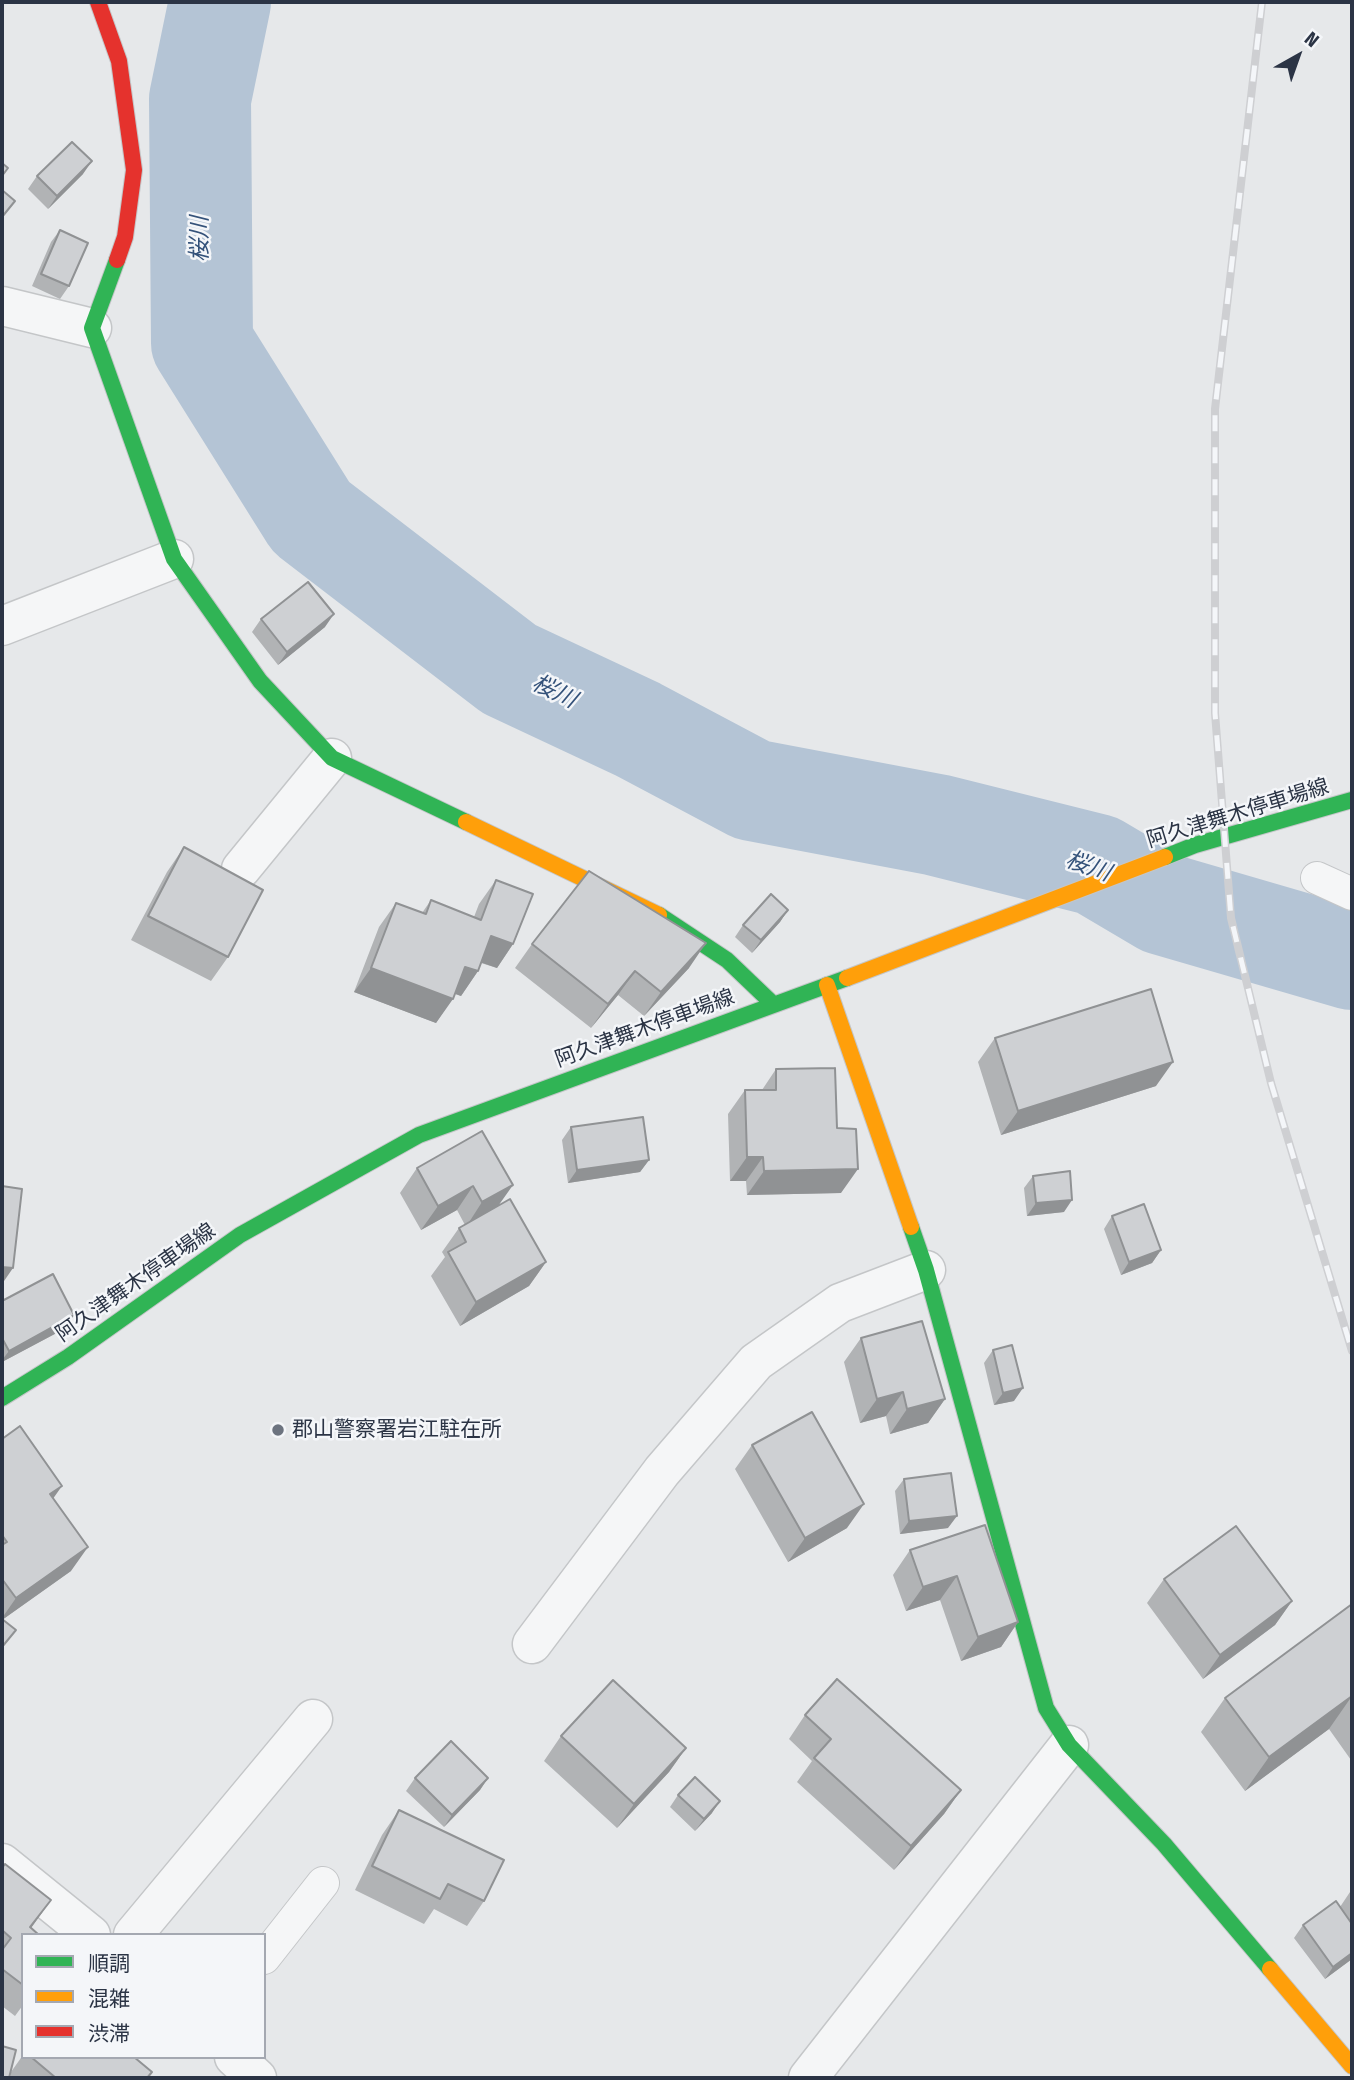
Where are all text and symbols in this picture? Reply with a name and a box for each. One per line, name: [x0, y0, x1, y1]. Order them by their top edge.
north arrow: [1263, 21, 1333, 91]
text: N: [1300, 27, 1324, 52]
water label: 桜川: [187, 216, 215, 262]
water label: 桜川: [527, 670, 581, 714]
street label: 阿久津舞木停車場線: [1144, 774, 1332, 854]
water label: 桜川: [1062, 846, 1114, 888]
street label: 阿久津舞木停車場線: [552, 985, 738, 1073]
street label: 阿久津舞木停車場線: [51, 1218, 221, 1348]
place label: 郡山警察署岩江駐在所: [292, 1417, 502, 1443]
marker: 郡山警察署岩江駐在所: [270, 1422, 286, 1438]
legend: [21, 1933, 266, 2059]
text: 順調: [88, 1951, 130, 1977]
text: 混雑: [88, 1986, 130, 2012]
text: 渋滞: [88, 2021, 130, 2047]

